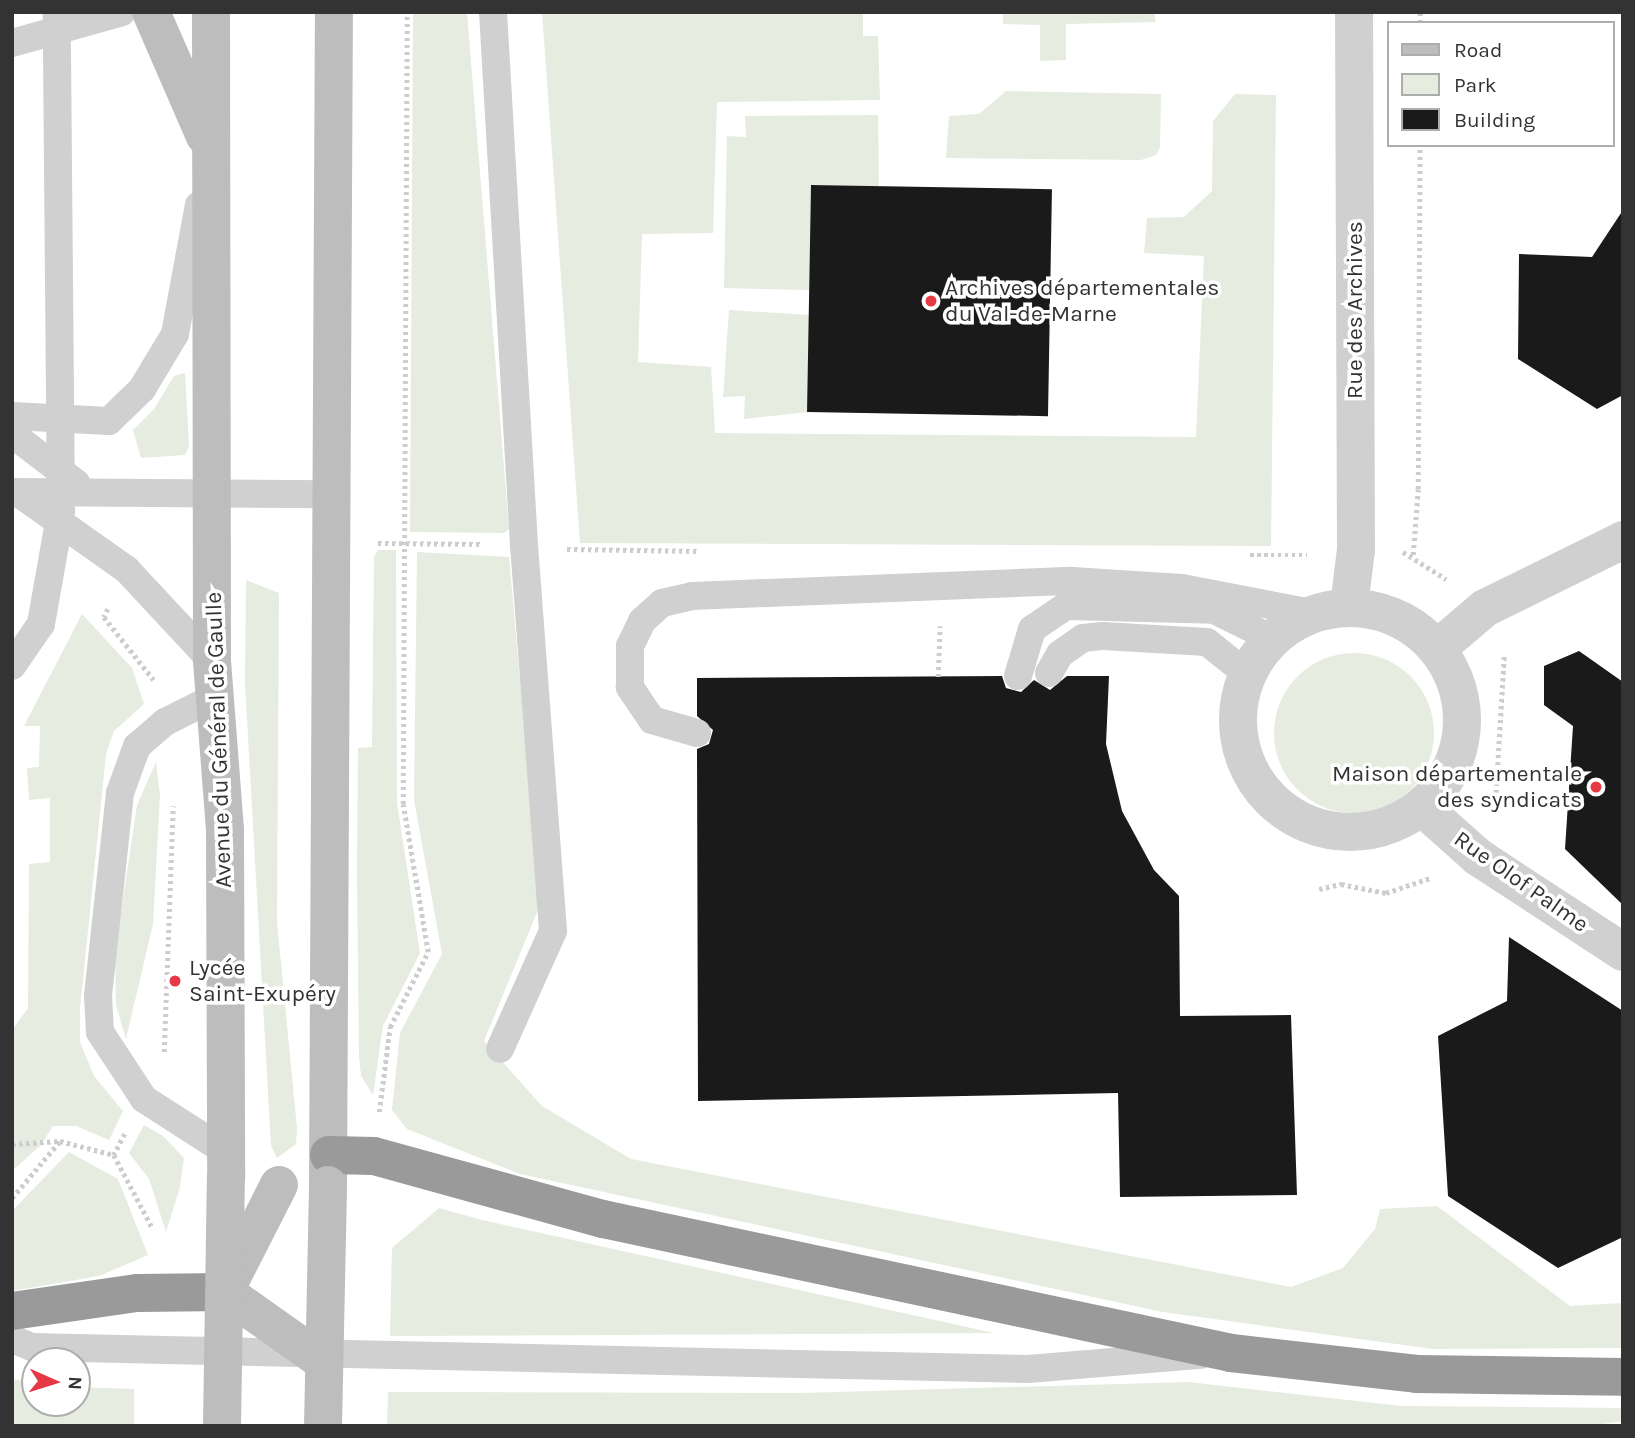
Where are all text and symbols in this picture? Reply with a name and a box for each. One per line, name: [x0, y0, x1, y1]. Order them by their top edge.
legend: [1386, 21, 1614, 147]
text: Road: [1454, 38, 1502, 62]
text: Park: [1454, 73, 1497, 97]
text: Building: [1454, 108, 1535, 132]
street label: Rue des Archives: [1341, 221, 1369, 399]
place label: Archives départementales du Val-de-Marne: [945, 274, 1219, 328]
marker: Archives départementales du Val-de-Marne: [923, 293, 939, 309]
street label: Avenue du Général de Gaulle: [200, 591, 238, 889]
place label: Maison départementale des syndicats: [1332, 760, 1582, 814]
marker: Maison départementale des syndicats: [1588, 779, 1604, 795]
street label: Rue Olof Palme: [1449, 825, 1593, 939]
place label: Lycée Saint-Exupéry: [189, 954, 336, 1008]
marker: Lycée Saint-Exupéry: [167, 973, 183, 989]
north arrow: [21, 1347, 91, 1417]
text: N: [64, 1376, 86, 1390]

